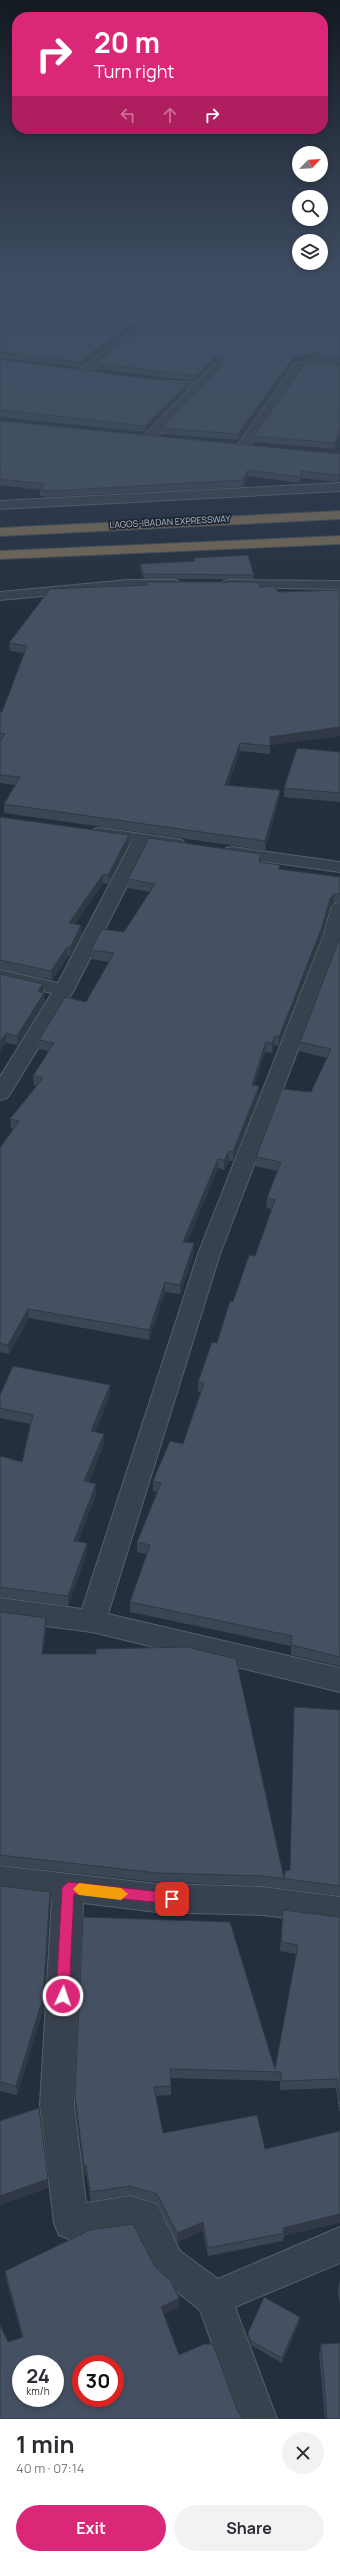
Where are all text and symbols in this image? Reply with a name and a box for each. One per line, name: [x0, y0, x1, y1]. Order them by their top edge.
text: 20 m: [94, 23, 160, 61]
icon: right: [28, 28, 80, 80]
text: Turn right: [94, 59, 175, 83]
icon: left: [117, 104, 139, 126]
icon: ahead: [159, 104, 181, 126]
icon: right: [201, 104, 223, 126]
north arrow: [292, 146, 328, 182]
map controls: [292, 146, 328, 270]
button: search: [292, 190, 328, 226]
button: layers: [292, 234, 328, 270]
street label: LAGOS-IBADAN EXPRESSWAY: [109, 512, 231, 531]
pin: [155, 1882, 189, 1916]
icon: arrive: [161, 1888, 183, 1910]
position arrow: [42, 1975, 84, 2017]
speed limit sign: 30: [72, 2355, 124, 2407]
text: 24: [26, 2362, 50, 2389]
text: km/h: [26, 2384, 50, 2398]
text: 1 min: [16, 2427, 75, 2460]
button: close: [282, 2432, 324, 2474]
text: 40 m · 07:14: [16, 2459, 84, 2477]
button: Exit: [16, 2505, 166, 2551]
button: Share: [174, 2505, 324, 2551]

